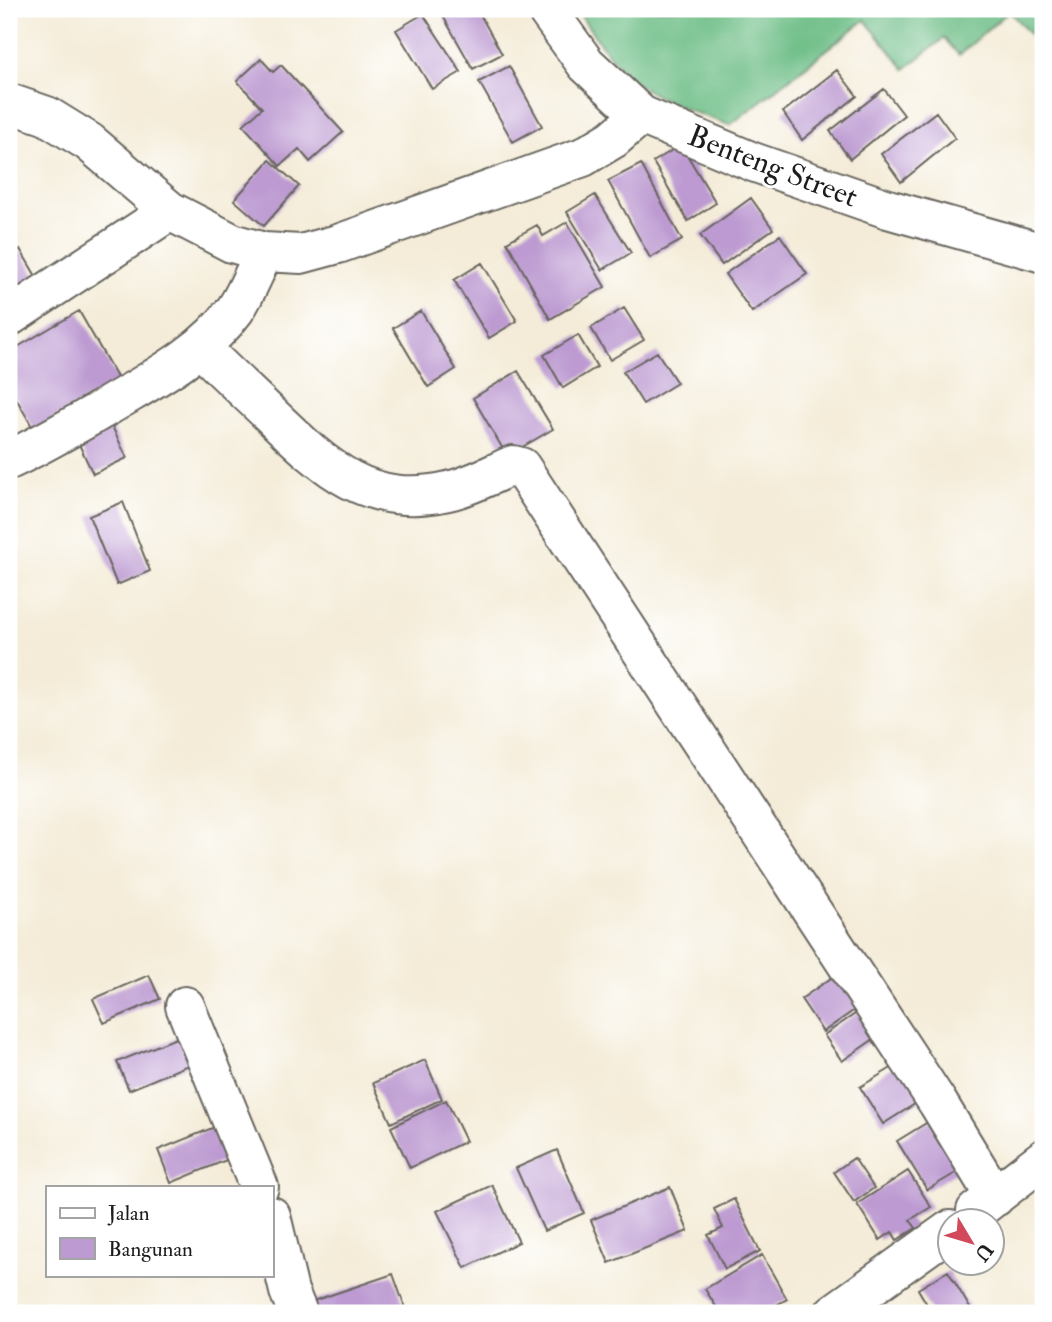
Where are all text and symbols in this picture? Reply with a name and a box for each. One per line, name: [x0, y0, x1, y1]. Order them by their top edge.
street label: Benteng Street: [683, 117, 863, 216]
legend: [46, 1186, 273, 1276]
text: Jalan: [107, 1200, 150, 1227]
north arrow: [936, 1206, 1006, 1276]
text: Bangunan: [108, 1236, 193, 1263]
text: U: [969, 1238, 998, 1266]

